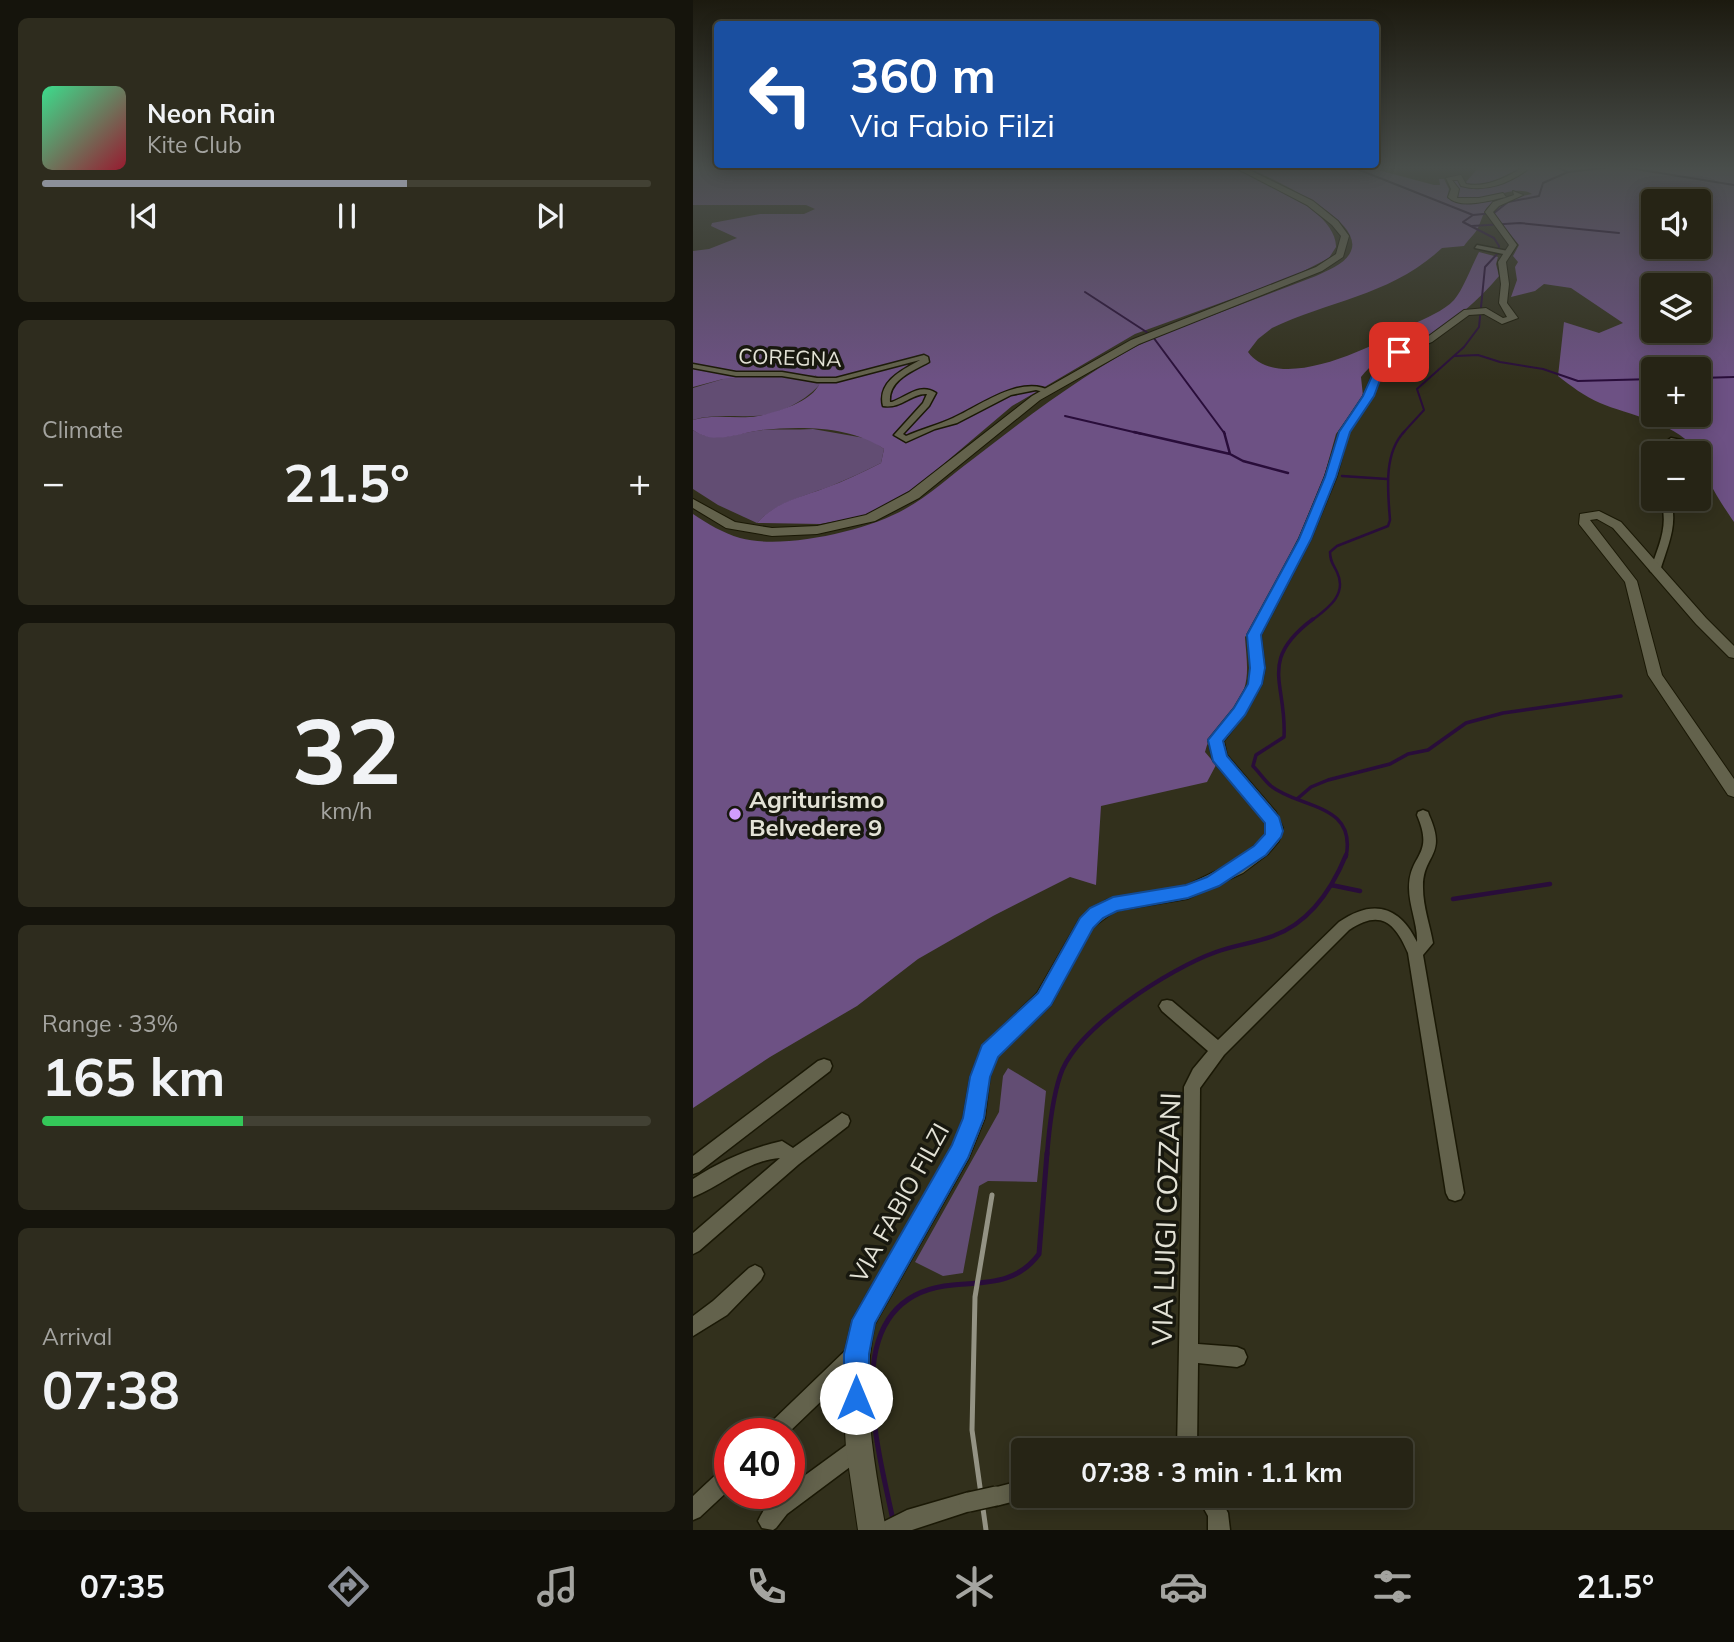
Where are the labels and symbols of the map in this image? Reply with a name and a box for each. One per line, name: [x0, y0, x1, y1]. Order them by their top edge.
pin: [1369, 322, 1429, 382]
street label: COREGNA: [738, 342, 843, 372]
place label: Agriturismo Belvedere 9: [749, 784, 884, 842]
marker: Agriturismo Belvedere 9: [727, 806, 743, 822]
street label: VIA LUIGI COZZANI: [1144, 1092, 1187, 1346]
street label: VIA FABIO FILZI: [843, 1118, 955, 1287]
position arrow: [819, 1361, 893, 1435]
speed limit sign: 40: [714, 1418, 805, 1509]

